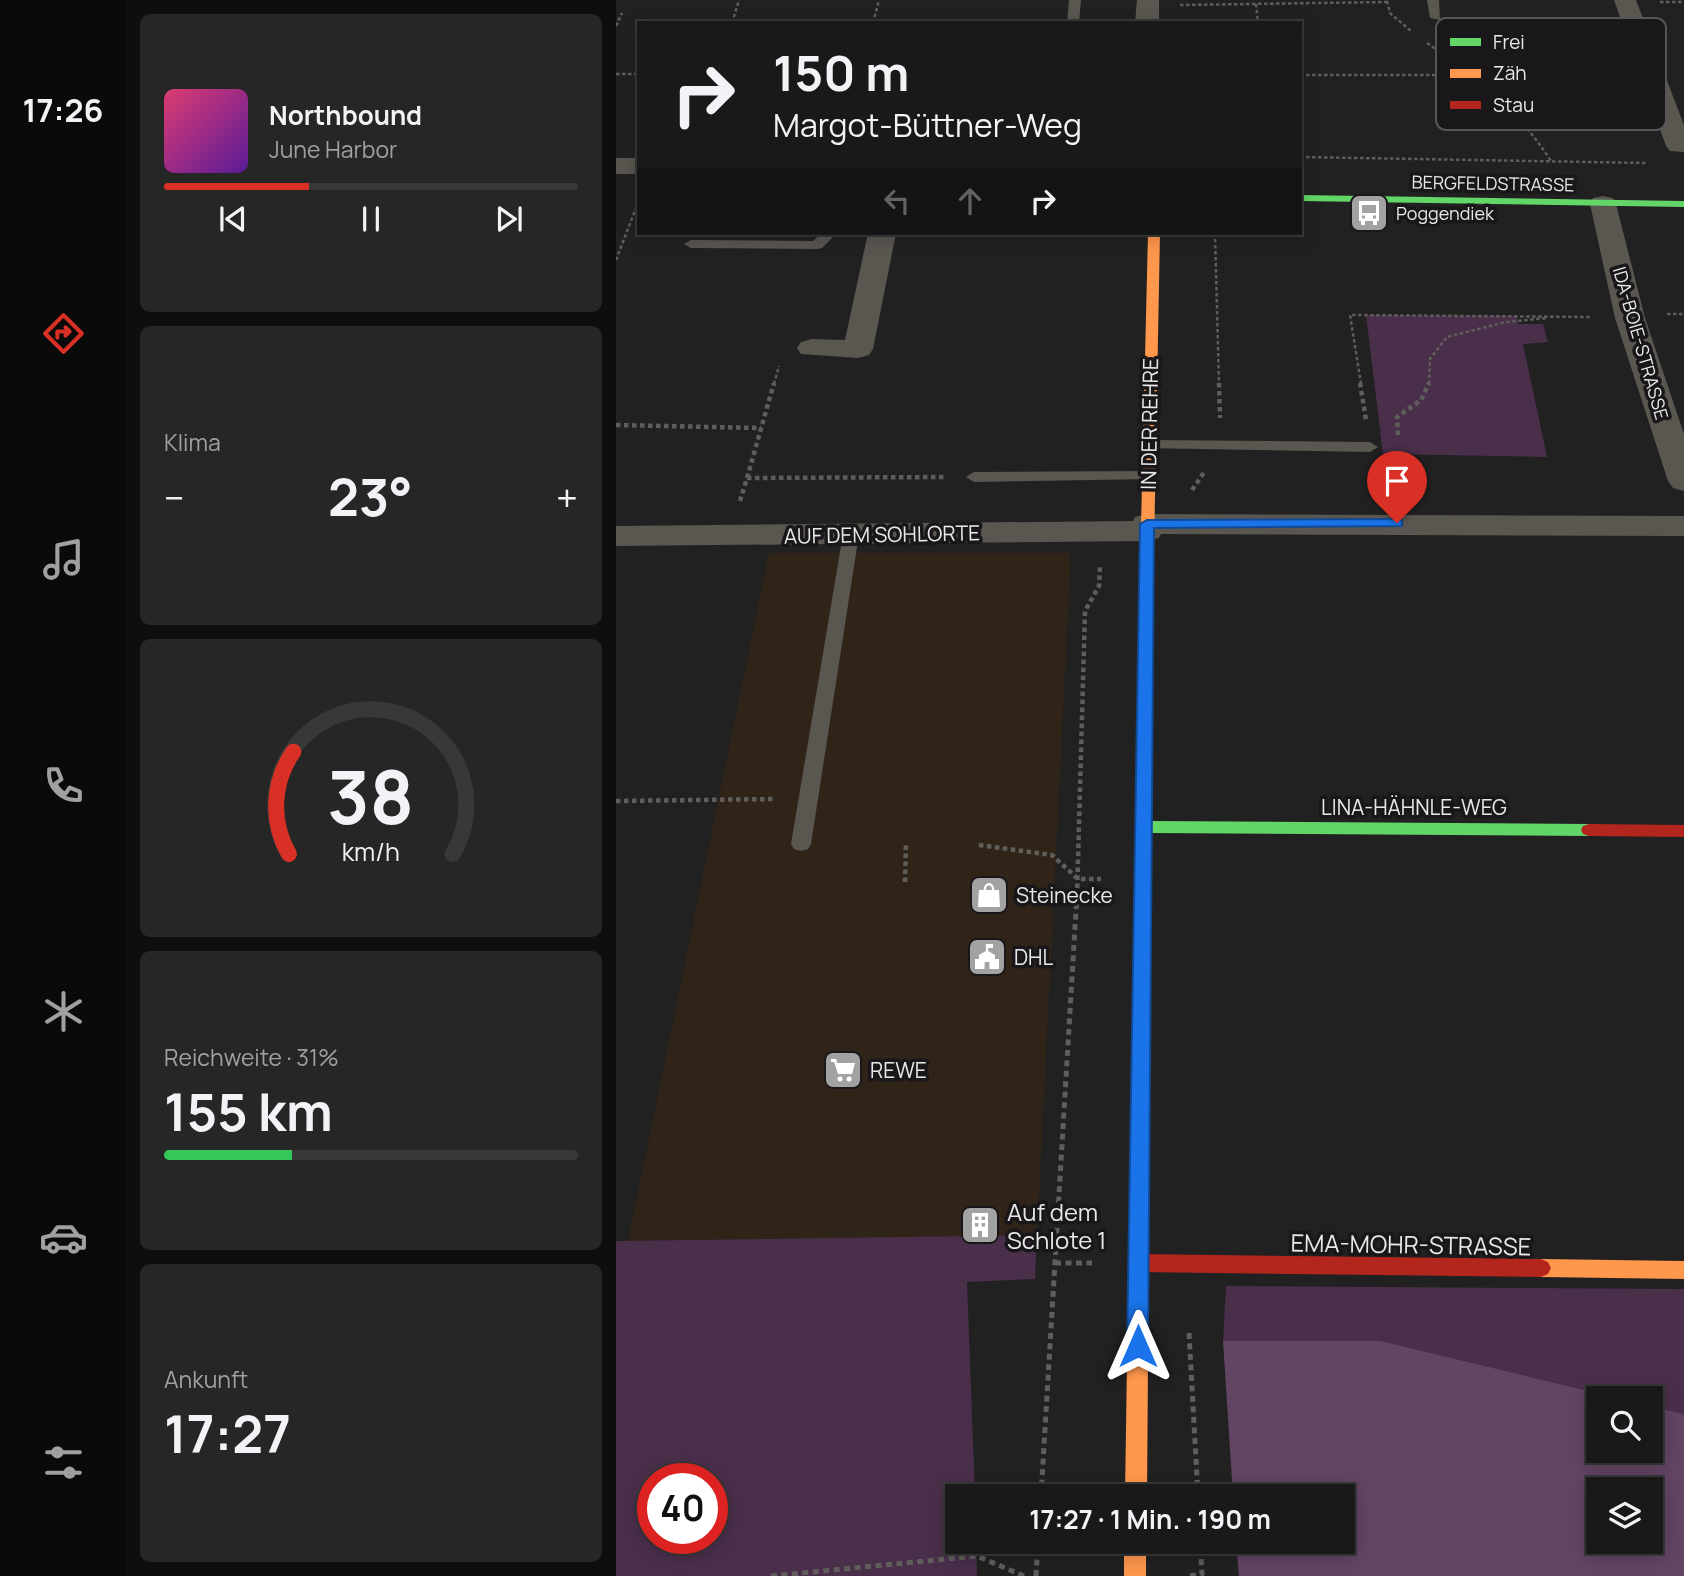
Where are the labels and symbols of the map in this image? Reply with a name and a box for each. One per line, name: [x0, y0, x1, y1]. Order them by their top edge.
legend: [1436, 18, 1666, 130]
text: Frei: [1493, 29, 1525, 55]
text: Zäh: [1493, 60, 1527, 86]
text: Stau: [1493, 92, 1534, 118]
street label: BERGFELDSTRASSE: [1411, 170, 1575, 196]
bus stop icon: Poggendiek: [1348, 192, 1390, 234]
place label: Poggendiek: [1396, 201, 1495, 225]
street label: IDA-BOIE-STRASSE: [1608, 264, 1674, 422]
street label: IN DER REHRE: [1134, 358, 1164, 490]
pin: [1367, 451, 1427, 523]
street label: AUF DEM SOHLORTE: [784, 518, 980, 550]
street label: LINA-HÄHNLE-WEG: [1321, 793, 1507, 821]
shop icon: Steinecke: [968, 874, 1010, 916]
place label: Steinecke: [1016, 881, 1113, 909]
public building icon: DHL: [966, 936, 1008, 978]
place label: DHL: [1014, 943, 1053, 971]
supermarket icon: REWE: [822, 1049, 864, 1091]
place label: REWE: [870, 1056, 927, 1084]
place label: Auf dem Schlote 1: [1007, 1195, 1106, 1256]
building icon: Auf dem Schlote 1: [959, 1204, 1001, 1246]
street label: EMA-MOHR-STRASSE: [1290, 1225, 1532, 1263]
position arrow: [1101, 1309, 1175, 1383]
speed limit sign: 40: [637, 1463, 728, 1554]

